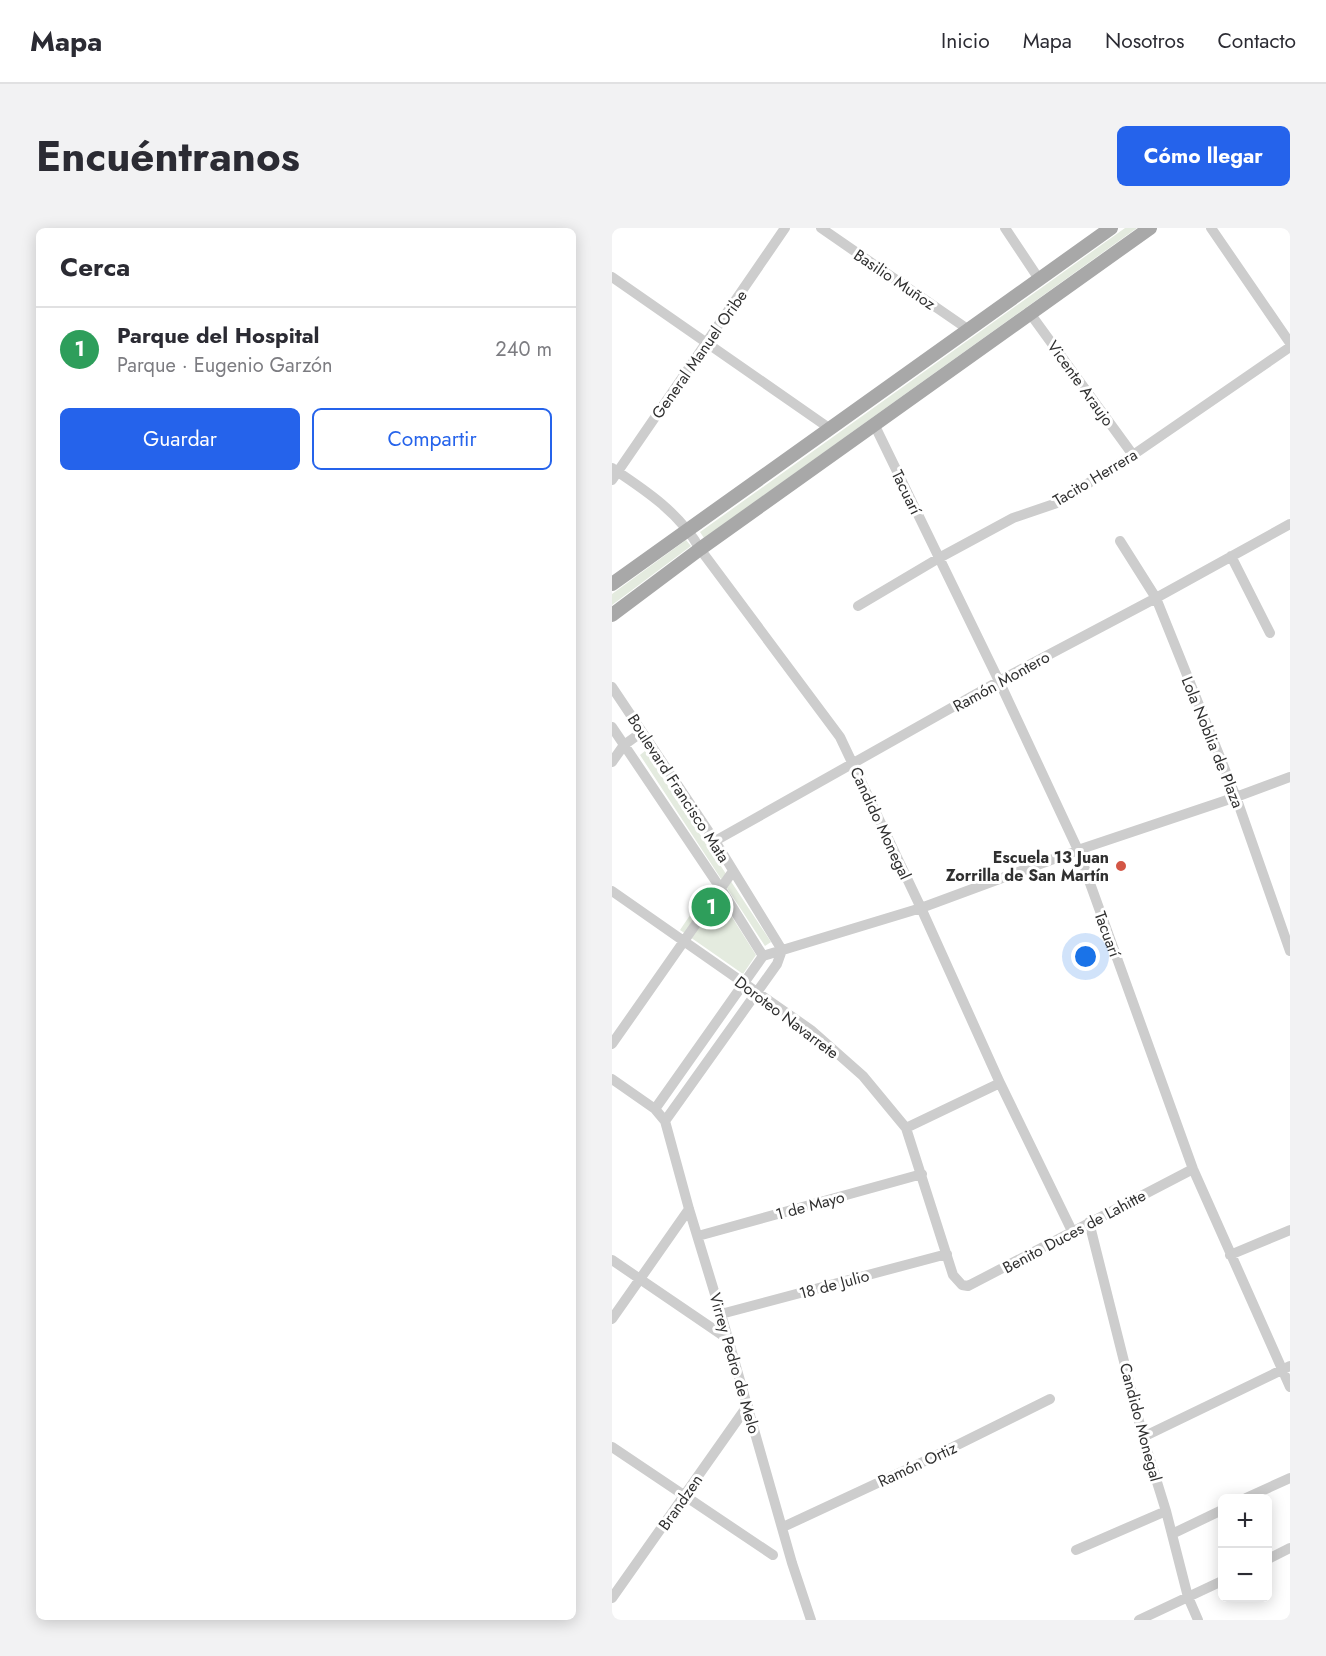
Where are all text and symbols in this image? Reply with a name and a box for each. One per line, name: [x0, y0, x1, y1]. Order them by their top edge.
text: Mapa: [30, 21, 102, 62]
text: Inicio: [941, 26, 990, 56]
text: Mapa: [1023, 26, 1072, 56]
text: Nosotros: [1105, 26, 1184, 56]
text: Contacto: [1217, 26, 1296, 56]
text: Encuéntranos: [36, 126, 300, 187]
button: Cómo llegar: [1117, 126, 1290, 186]
street label: Basilio Muñoz: [849, 244, 941, 316]
text: Cerca: [60, 248, 130, 286]
street label: General Manuel Oribe: [646, 285, 753, 423]
text: Parque del Hospital: [117, 319, 320, 351]
text: 1: [74, 335, 85, 364]
text: 240 m: [495, 335, 552, 364]
street label: Vicente Araujo: [1042, 336, 1120, 431]
text: Parque · Eugenio Garzón: [117, 351, 332, 380]
button: Guardar: [60, 408, 300, 470]
button: Compartir: [312, 408, 552, 470]
street label: Tacito Herrera: [1049, 443, 1142, 512]
street label: Tacuarí: [886, 466, 928, 519]
street label: Ramón Montero: [949, 645, 1054, 717]
street label: Lola Noblia de Plaza: [1176, 673, 1249, 811]
street label: Boulevard Francisco Mata: [622, 710, 735, 867]
street label: Candido Monegal: [844, 763, 917, 883]
place label: Escuela 13 Juan Zorrilla de San Martín: [946, 846, 1109, 887]
marker: Escuela 13 Juan Zorrilla de San Martín: [1114, 859, 1128, 873]
pin: 1: [692, 884, 730, 930]
street label: Tacuarí: [1089, 908, 1127, 961]
your location: [1071, 942, 1100, 971]
street label: Doroteo Navarrete: [730, 971, 844, 1064]
street label: Benito Duces de Lahitte: [999, 1184, 1150, 1279]
street label: 1 de Mayo: [773, 1185, 847, 1226]
street label: 18 de Julio: [797, 1264, 872, 1305]
street label: Virrey Pedro de Melo: [703, 1290, 766, 1436]
street label: Candido Monegal: [1114, 1360, 1167, 1484]
street label: Ramón Ortiz: [874, 1436, 961, 1493]
street label: Brandzen: [653, 1470, 708, 1535]
map controls: [1218, 1494, 1272, 1602]
button: +: [1218, 1494, 1272, 1548]
button: −: [1218, 1548, 1272, 1602]

